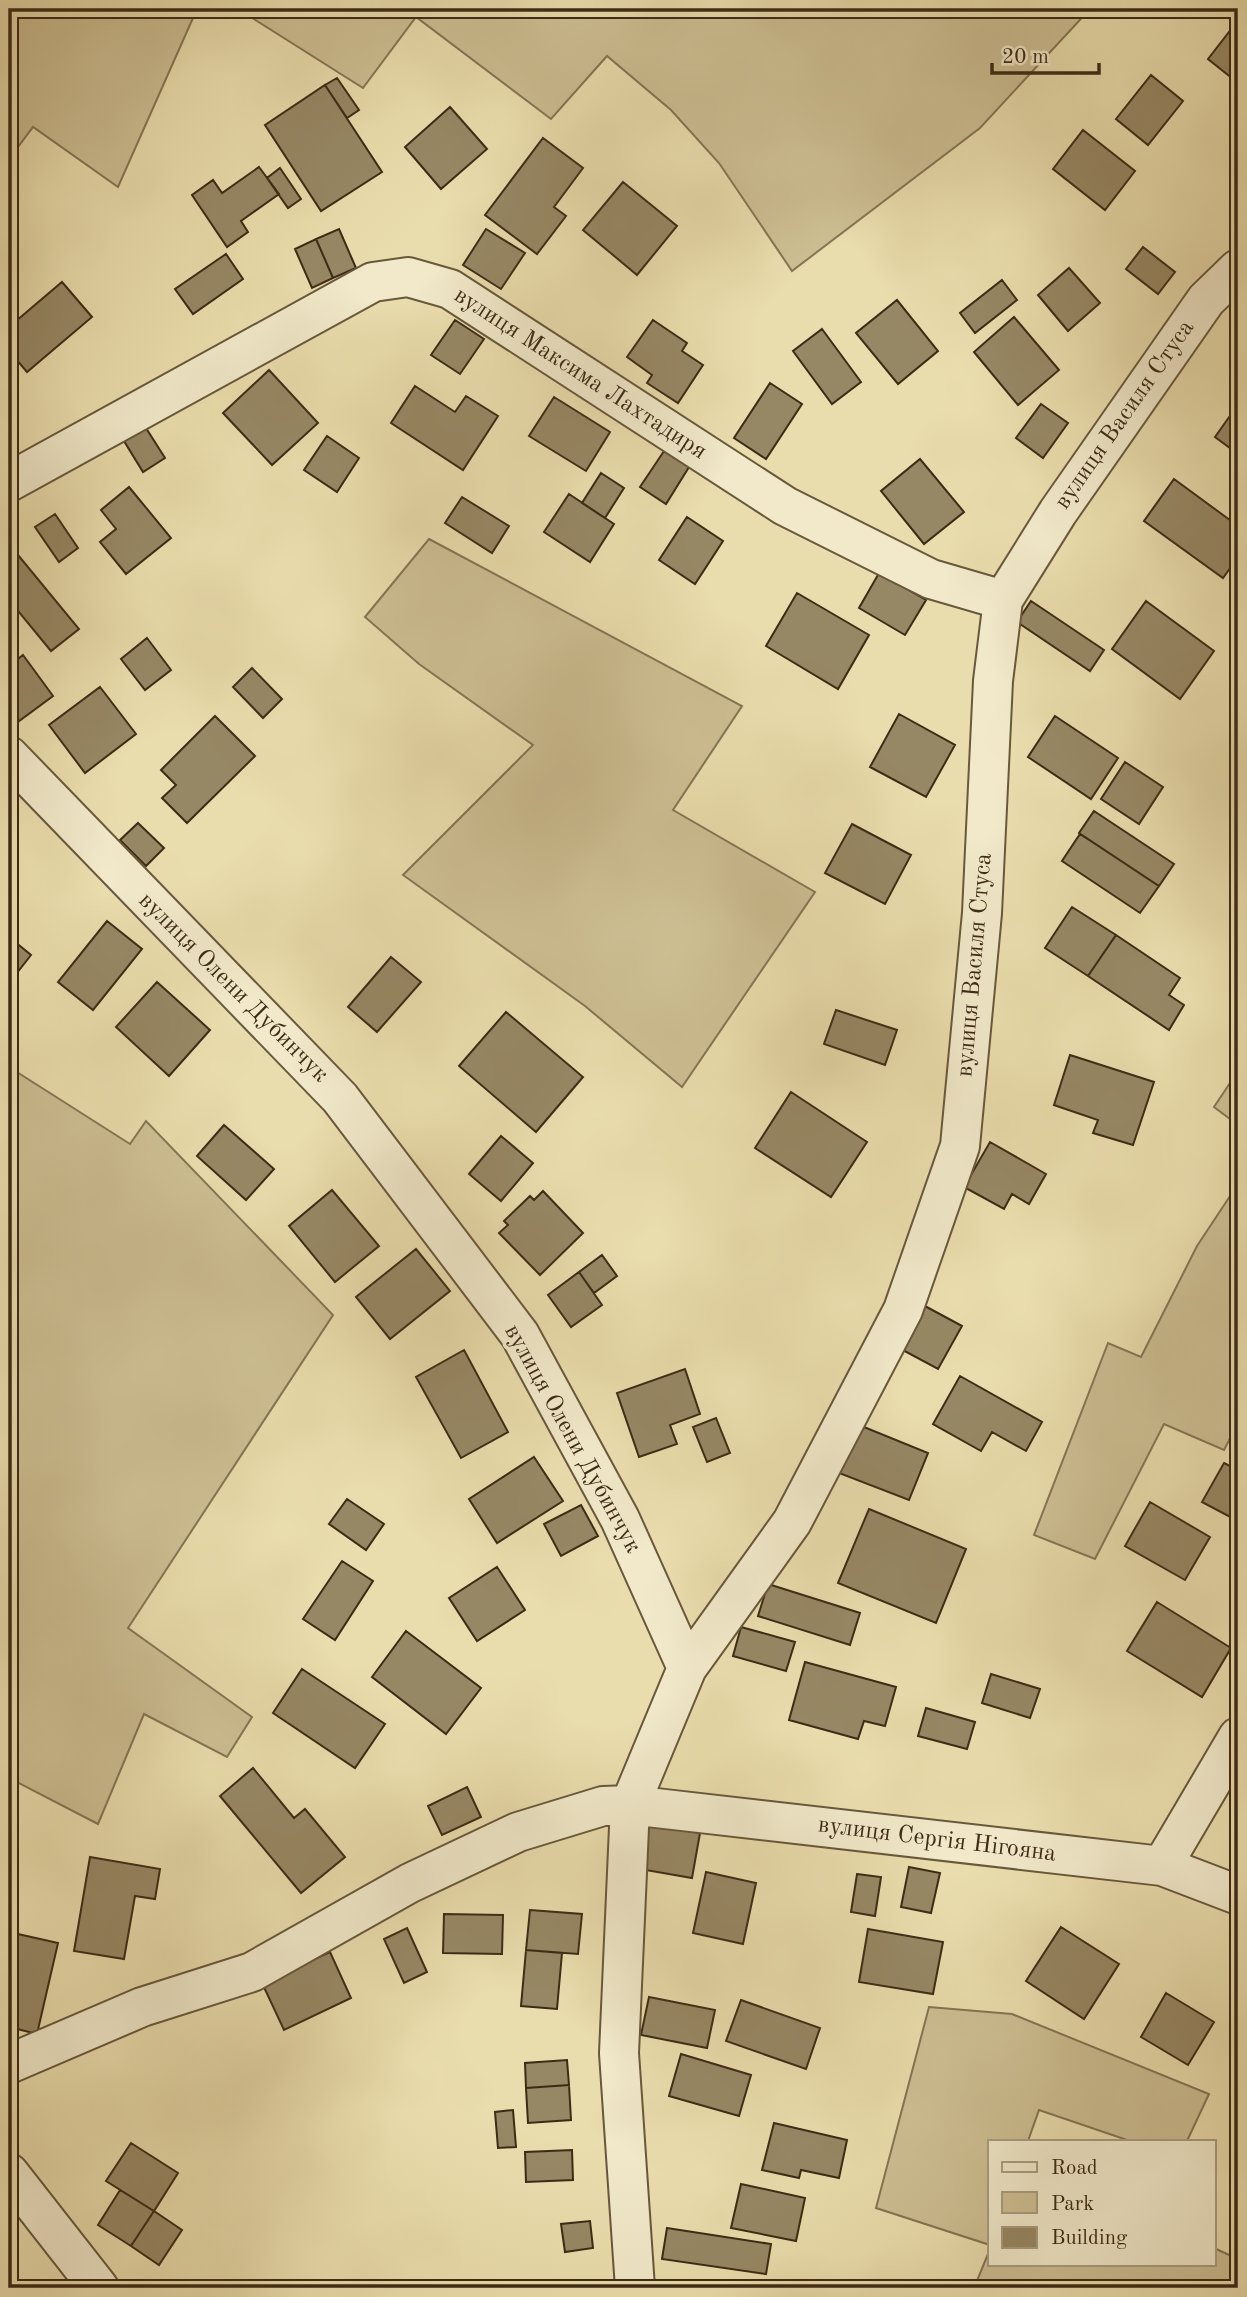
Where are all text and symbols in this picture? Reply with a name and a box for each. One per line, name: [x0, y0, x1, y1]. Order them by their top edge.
scale bar: [992, 32, 1098, 76]
text: 20 m: [1002, 47, 1049, 68]
street label: вулиця Максима Лахтадиря: [449, 283, 711, 465]
street label: вулиця Василя Стуса: [1051, 316, 1199, 514]
street label: вулиця Василя Стуса: [953, 852, 997, 1078]
street label: вулиця Олени Дубинчук: [134, 889, 332, 1087]
street label: вулиця Олени Дубинчук: [499, 1321, 645, 1557]
street label: вулиця Сергія Нігояна: [816, 1813, 1058, 1867]
legend: [988, 2140, 1216, 2266]
text: Road: [1051, 2158, 1098, 2179]
text: Park: [1051, 2194, 1094, 2215]
text: Building: [1051, 2228, 1128, 2249]

